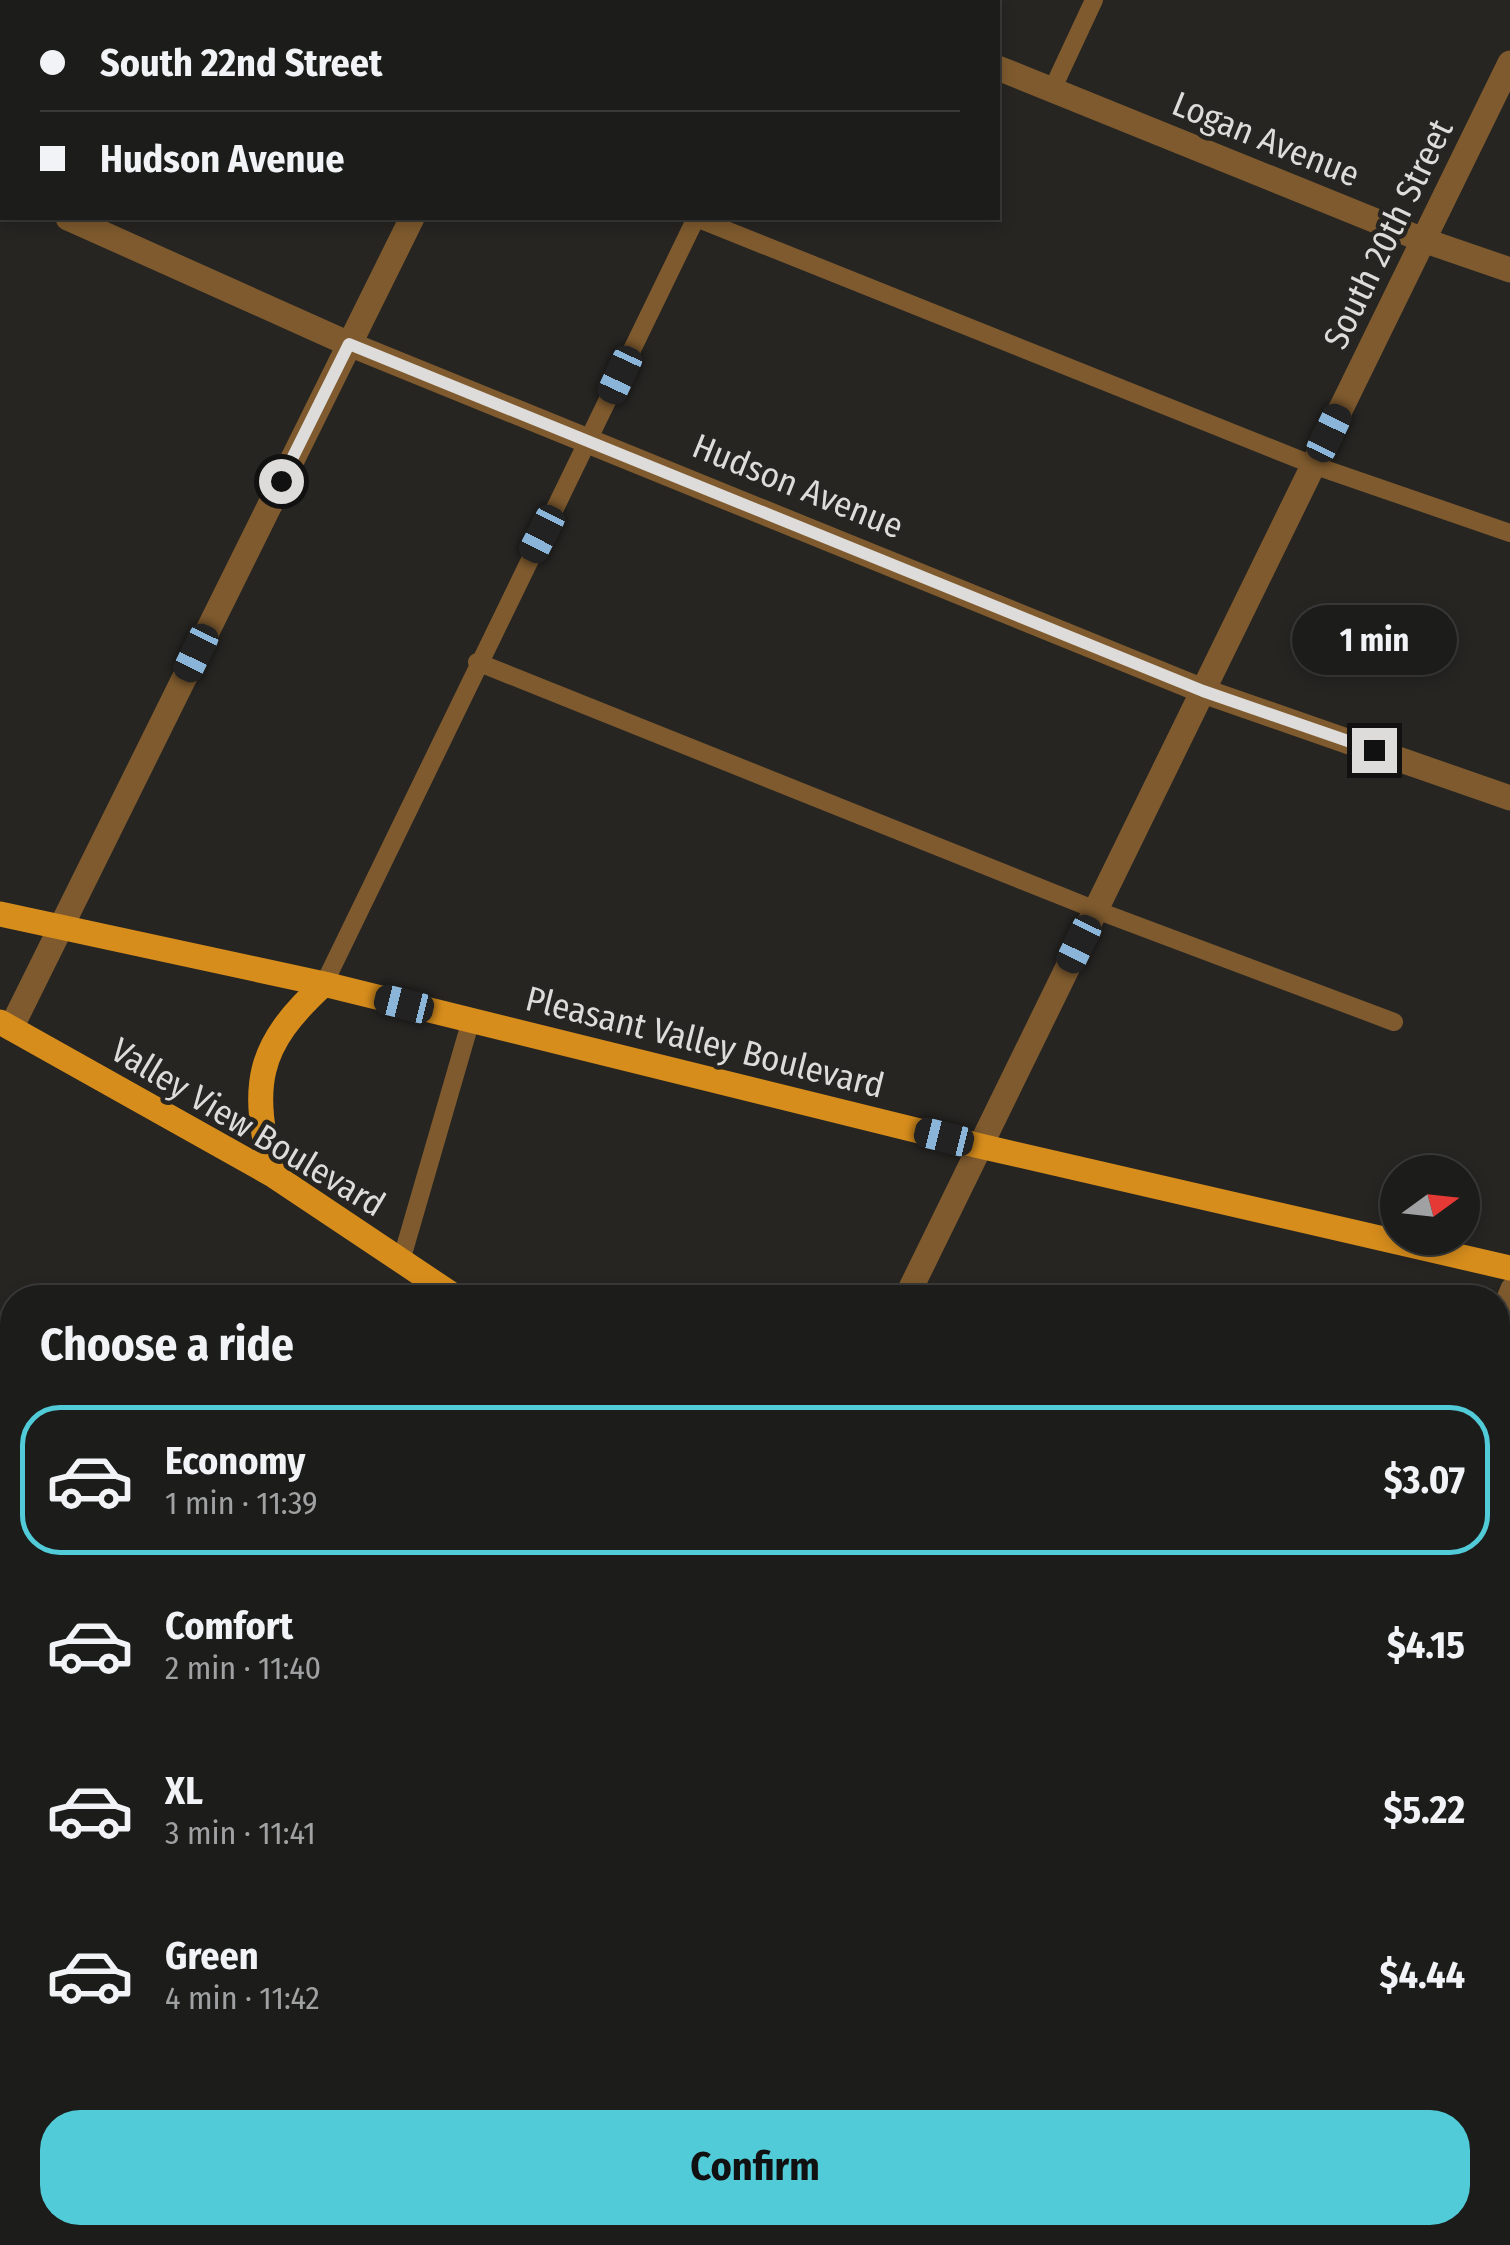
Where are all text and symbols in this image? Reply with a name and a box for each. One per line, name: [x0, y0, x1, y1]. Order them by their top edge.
text: South 22nd Street: [100, 40, 383, 86]
street label: Logan Avenue: [1166, 82, 1366, 196]
street label: South 20th Street: [1314, 112, 1462, 356]
text: Hudson Avenue: [100, 136, 344, 182]
car: [594, 341, 646, 409]
car: [1302, 399, 1356, 467]
street label: Hudson Avenue: [687, 425, 909, 547]
route start: [259, 459, 304, 504]
car: [515, 500, 569, 568]
callout: 1 min: [1292, 605, 1456, 675]
car: [169, 619, 223, 687]
text: 1 min: [1340, 621, 1409, 659]
route end: [1352, 728, 1397, 773]
car: [1052, 910, 1106, 978]
street label: Pleasant Valley Boulevard: [522, 977, 888, 1107]
car: [371, 982, 437, 1026]
street label: Valley View Boulevard: [104, 1029, 392, 1225]
car: [911, 1115, 977, 1159]
north arrow: [1380, 1155, 1480, 1255]
map controls: [1380, 1155, 1480, 1255]
text: Choose a ride: [40, 1318, 294, 1372]
icon: car: [45, 1435, 135, 1525]
text: Economy: [165, 1438, 305, 1484]
text: $3.07: [1384, 1457, 1465, 1503]
text: 1 min · 11:39: [165, 1484, 318, 1522]
icon: car: [45, 1600, 135, 1690]
text: Comfort: [165, 1603, 293, 1649]
text: $4.15: [1387, 1622, 1465, 1668]
text: 2 min · 11:40: [165, 1649, 321, 1687]
icon: car: [45, 1765, 135, 1855]
text: XL: [165, 1768, 203, 1814]
text: $5.22: [1384, 1787, 1465, 1833]
text: 3 min · 11:41: [165, 1814, 316, 1852]
icon: car: [45, 1930, 135, 2020]
text: Green: [165, 1933, 259, 1979]
text: $4.44: [1380, 1952, 1465, 1998]
text: 4 min · 11:42: [165, 1979, 320, 2017]
button: Confirm: [40, 2110, 1470, 2225]

